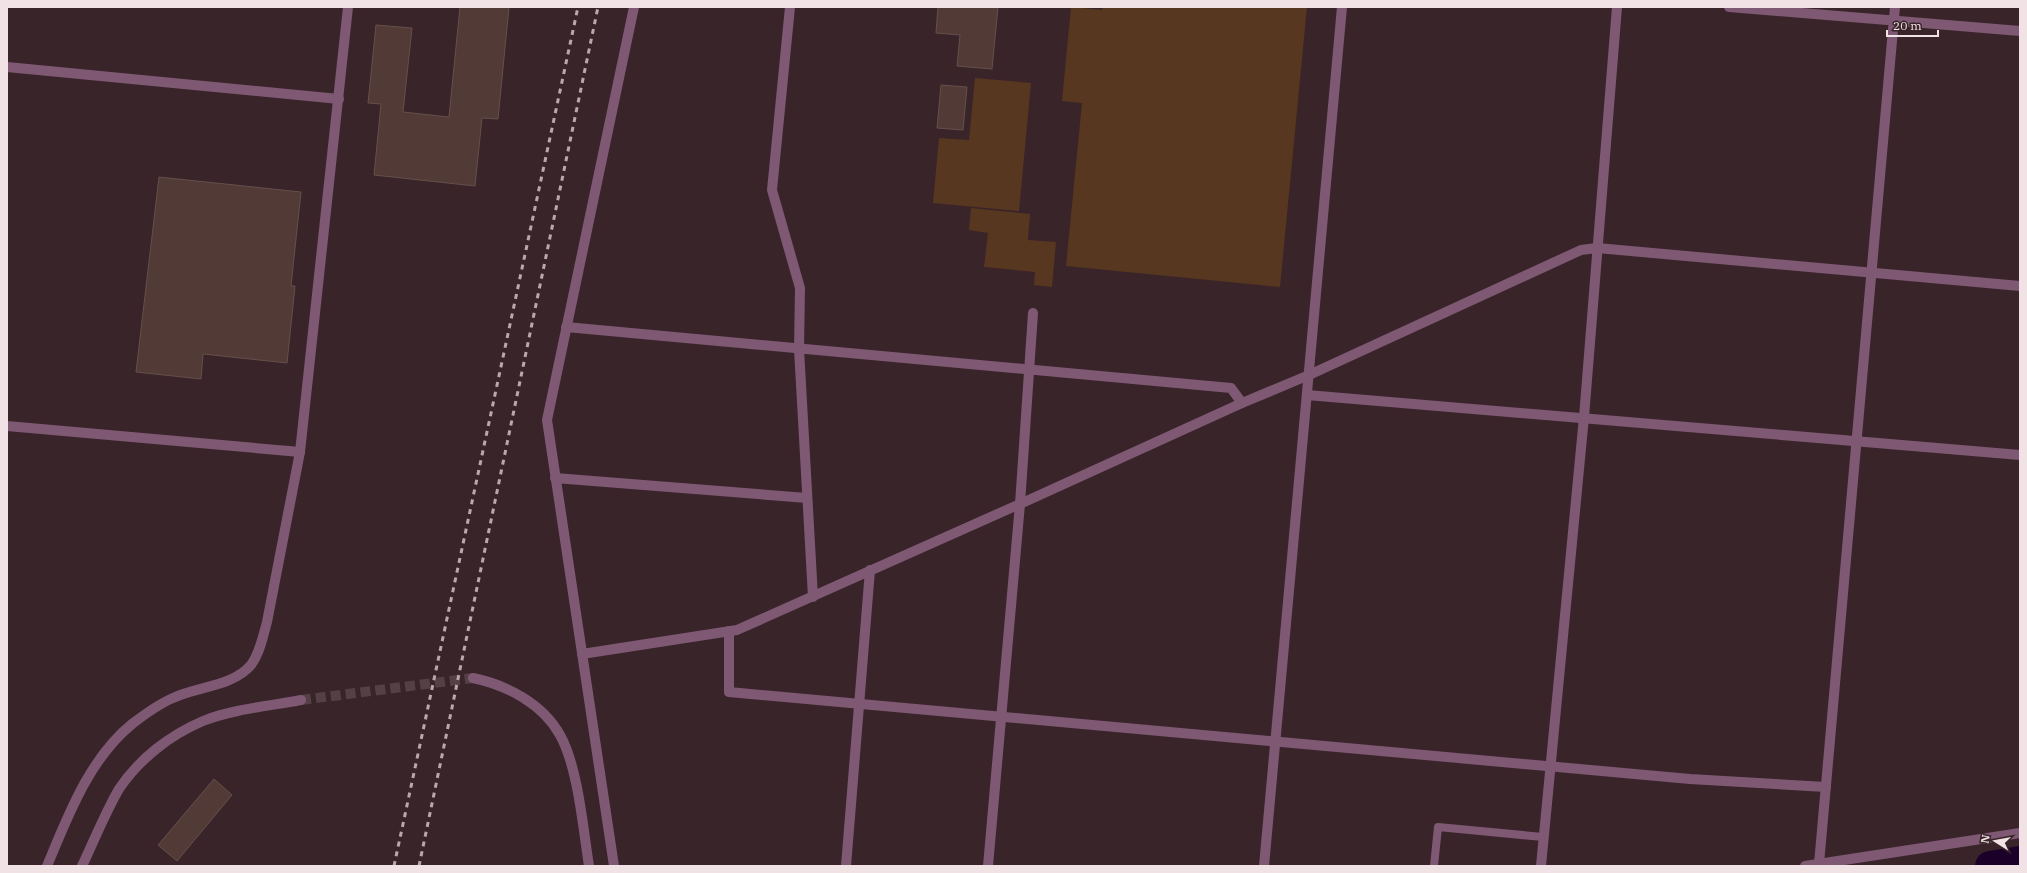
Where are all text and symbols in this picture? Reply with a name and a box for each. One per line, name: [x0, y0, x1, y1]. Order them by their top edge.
scale bar: [1887, 12, 1938, 38]
text: 20 m: [1893, 18, 1922, 33]
north arrow: [1975, 821, 2015, 861]
text: N: [1977, 833, 1993, 845]

